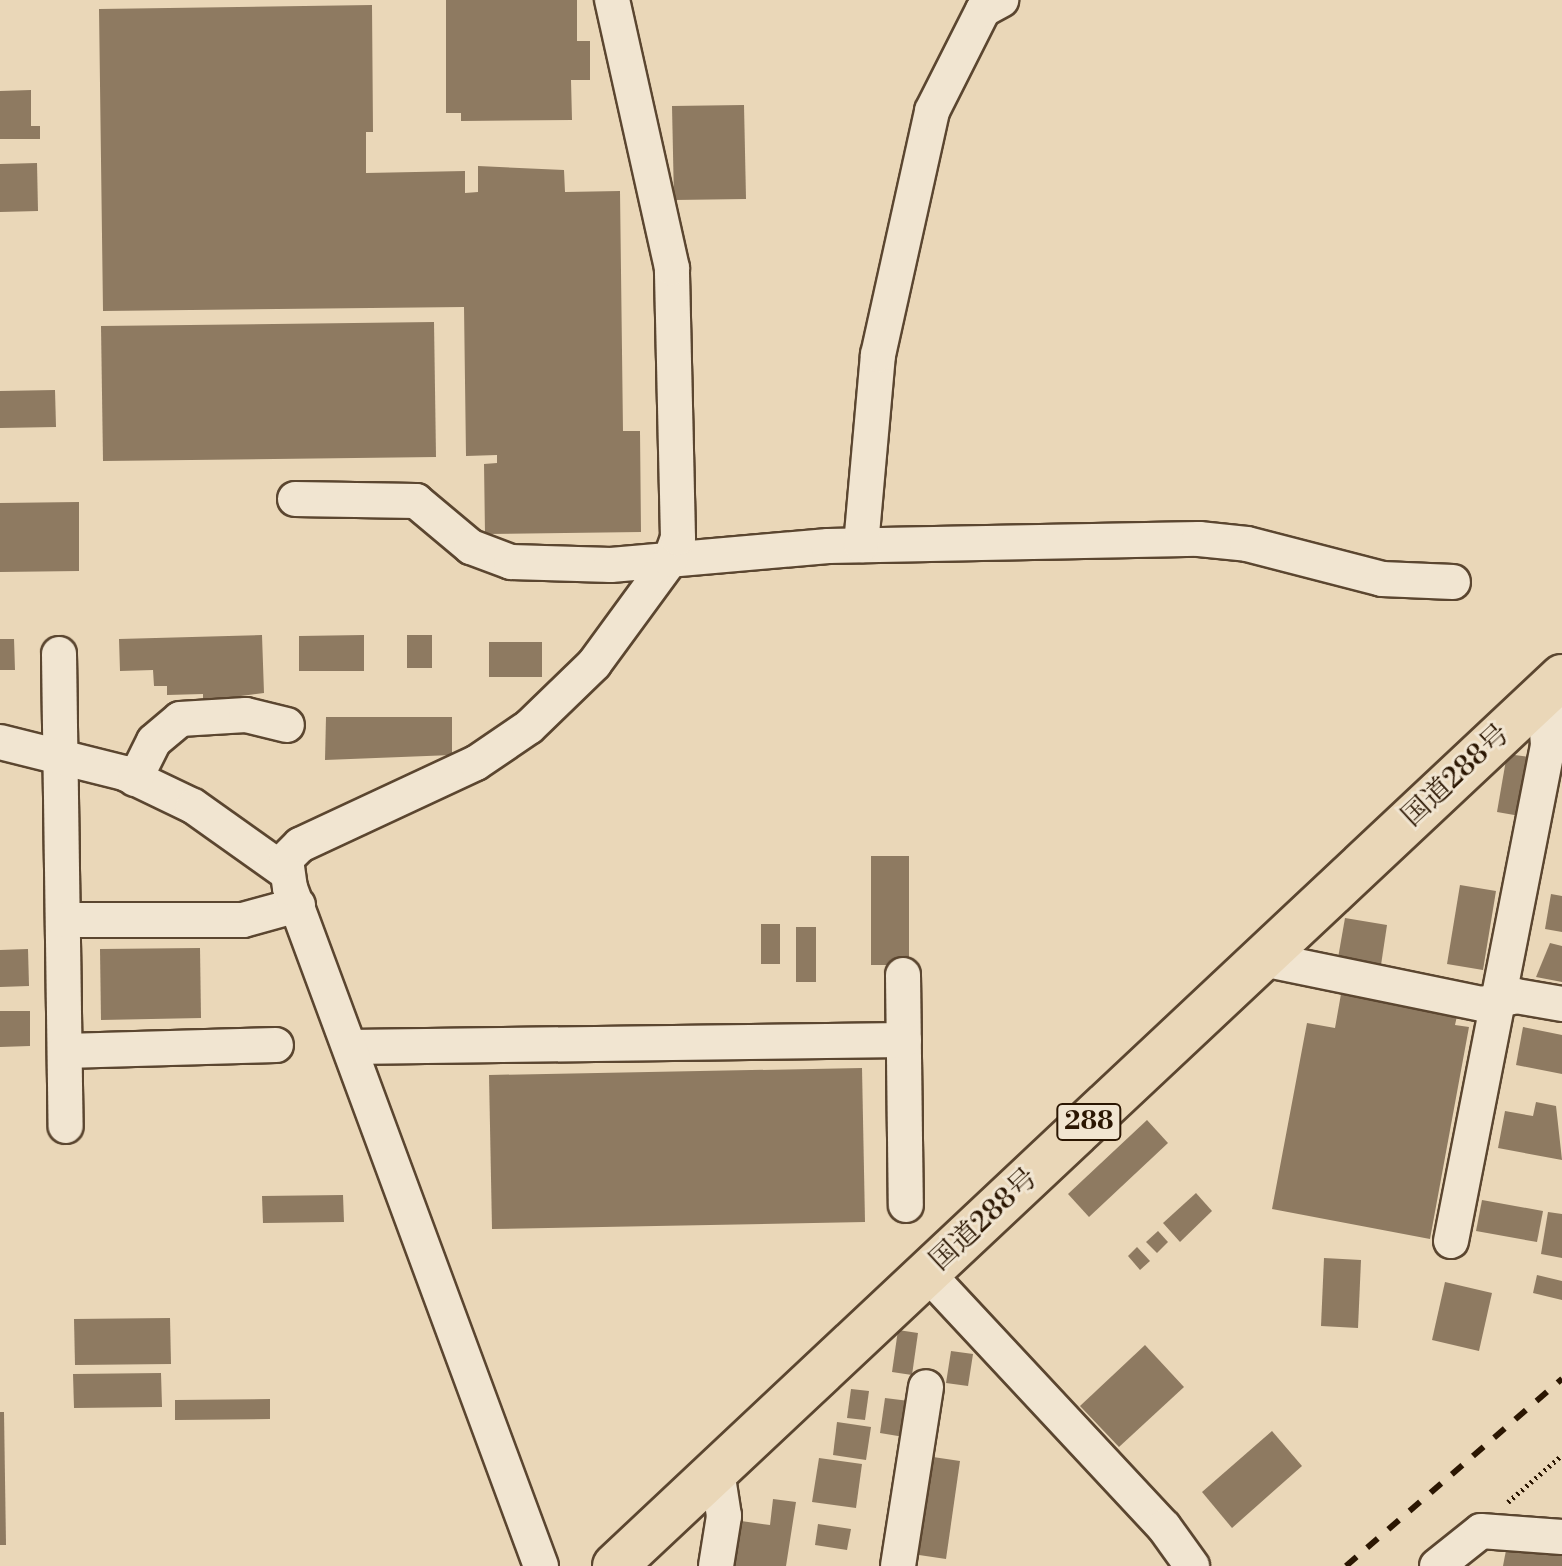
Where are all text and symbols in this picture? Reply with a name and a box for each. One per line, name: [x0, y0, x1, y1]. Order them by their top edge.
street label: 国道288号: [1395, 718, 1517, 834]
road number: 288: [1055, 1100, 1123, 1144]
street label: 国道288号: [923, 1162, 1045, 1278]

